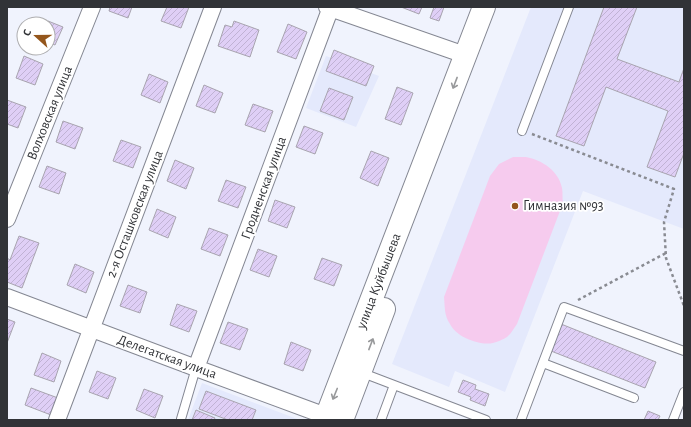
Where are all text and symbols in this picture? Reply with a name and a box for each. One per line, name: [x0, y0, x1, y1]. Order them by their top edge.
north arrow: [16, 16, 56, 56]
text: С: [21, 28, 33, 37]
street label: Волховская улица: [25, 63, 75, 162]
one-way arrow: [450, 76, 458, 88]
street label: Гродненская улица: [239, 134, 289, 241]
street label: 2-я Осташковская улица: [104, 148, 166, 280]
place label: Гимназия №93: [523, 199, 604, 213]
marker: Гимназия №93: [510, 201, 520, 211]
street label: улица Куйбышева: [354, 231, 404, 332]
street label: Делегатская улица: [115, 333, 219, 382]
one-way arrow: [367, 339, 375, 351]
one-way arrow: [331, 387, 339, 399]

